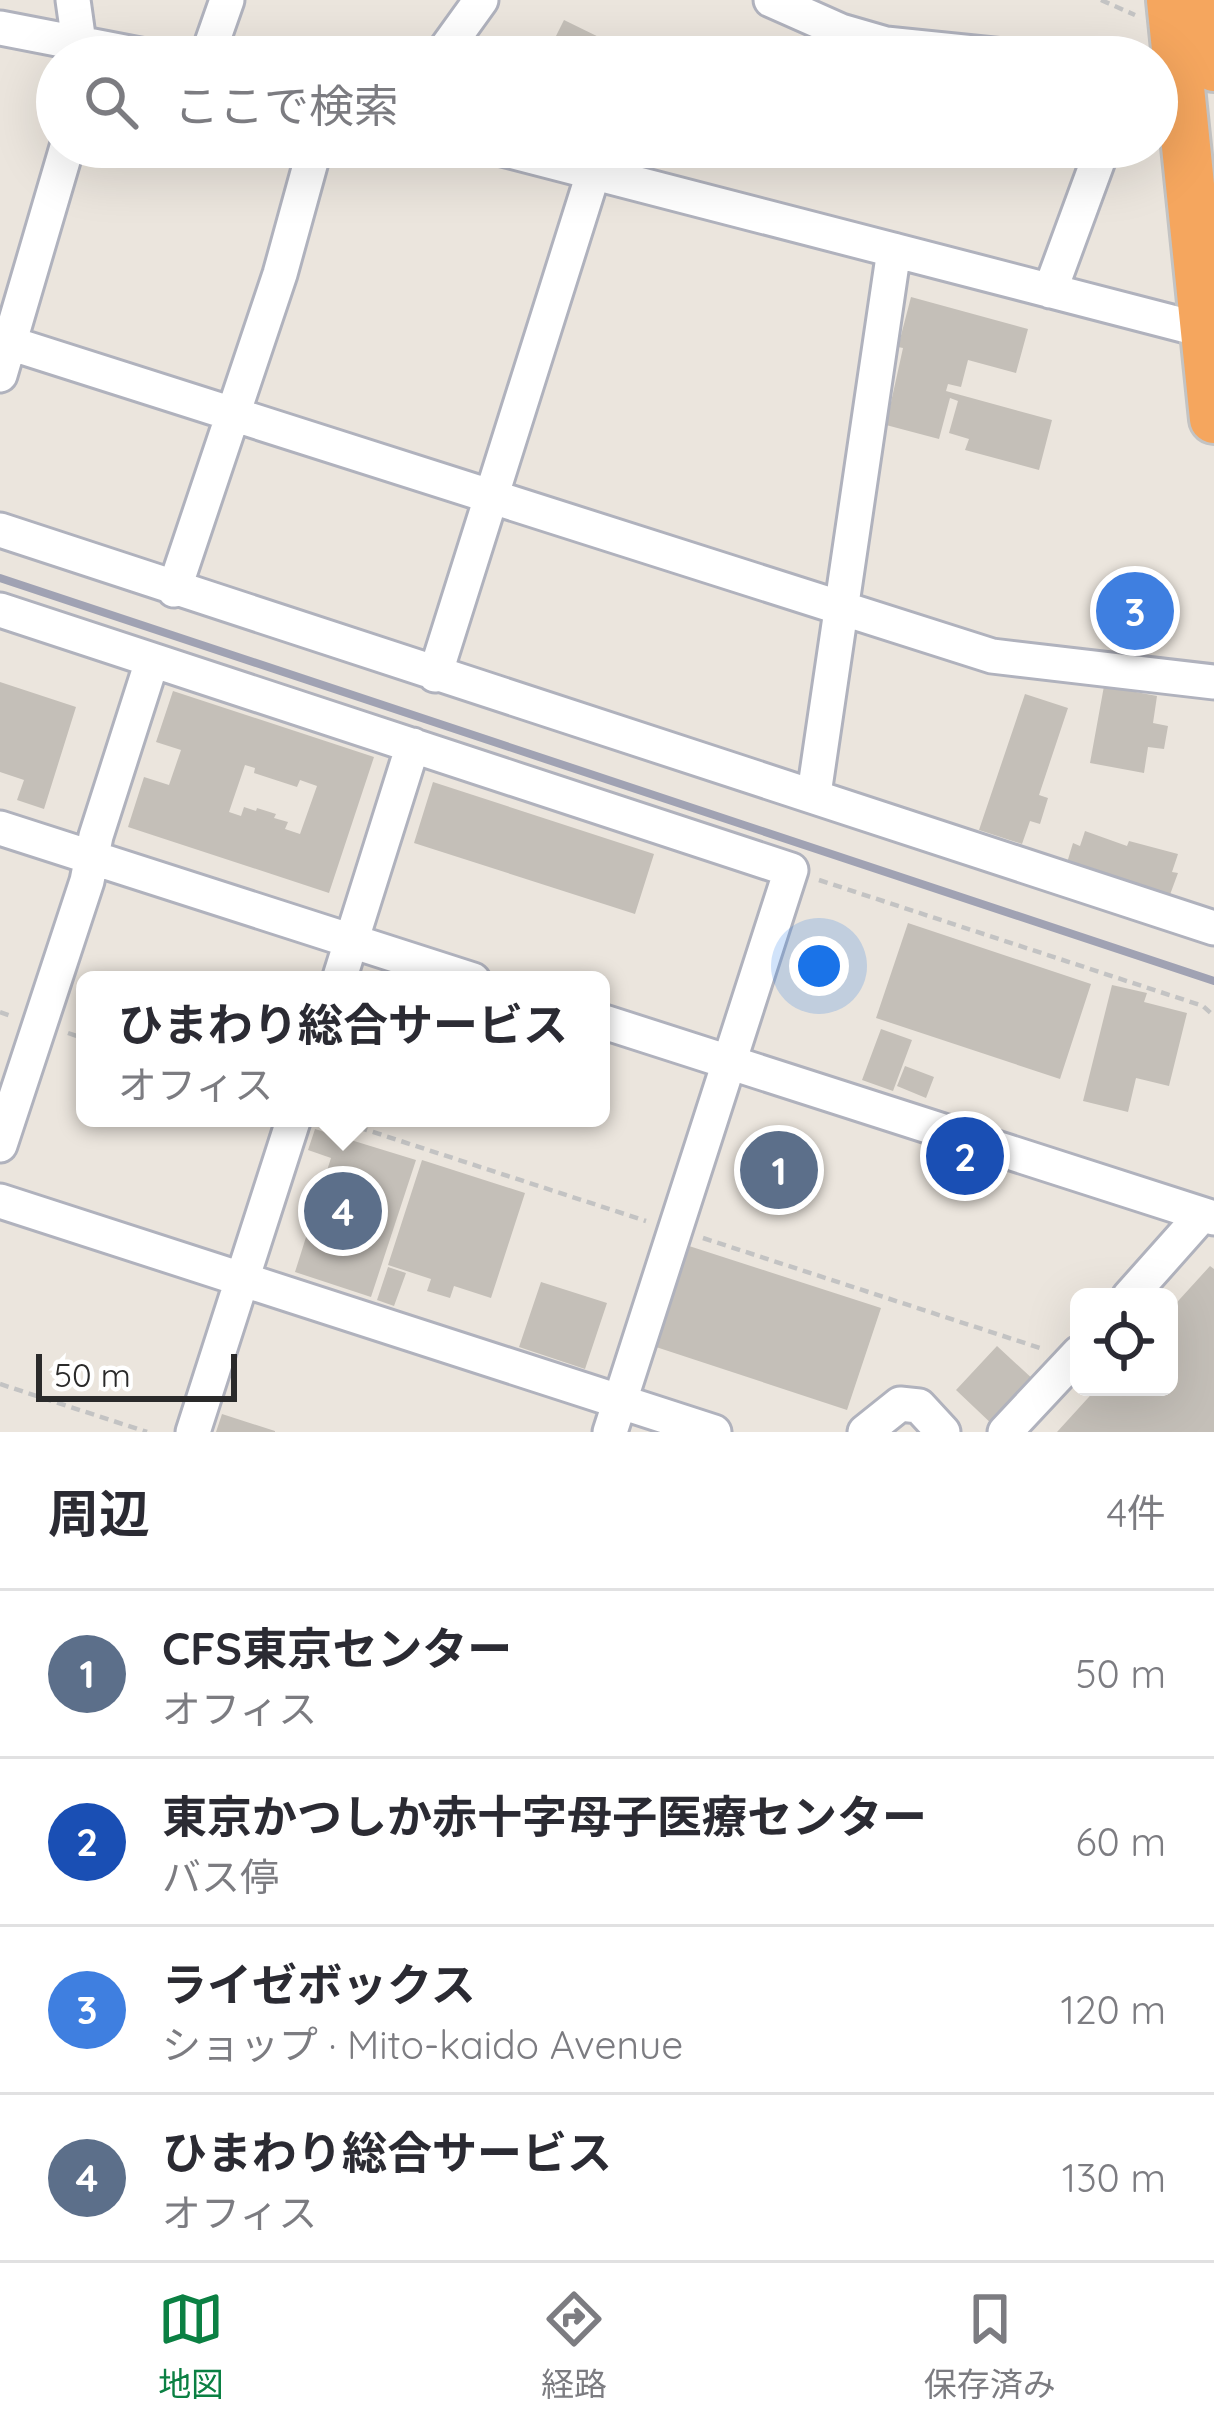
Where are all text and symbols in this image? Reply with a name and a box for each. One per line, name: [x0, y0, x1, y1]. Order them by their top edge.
search box: [36, 36, 1178, 168]
icon: search: [78, 69, 144, 135]
text: ここで検索: [174, 77, 399, 133]
pin: 3: [1096, 566, 1174, 656]
your location: [789, 936, 849, 996]
popup: [76, 971, 610, 1127]
text: ひまわり総合サービス: [118, 996, 568, 1052]
text: オフィス: [118, 1060, 273, 1109]
pin: 2: [926, 1111, 1004, 1201]
pin: 1: [740, 1125, 818, 1215]
pin: 4: [304, 1166, 382, 1256]
map controls: [1070, 1288, 1178, 1396]
button: locate: [1070, 1288, 1178, 1396]
scale bar: [36, 1348, 237, 1401]
text: 50 m: [54, 1354, 131, 1395]
text: 周辺: [48, 1481, 150, 1545]
text: 4件: [1106, 1488, 1166, 1537]
text: CFS東京センター: [162, 1620, 512, 1676]
text: 1: [79, 1649, 95, 1698]
text: 50 m: [1075, 1649, 1166, 1698]
text: オフィス: [162, 1684, 317, 1733]
text: 東京かつしか赤十字母子医療センター: [162, 1788, 927, 1844]
text: 2: [76, 1817, 98, 1866]
text: 60 m: [1076, 1817, 1166, 1866]
text: バス停: [162, 1852, 279, 1901]
text: ライゼボックス: [162, 1956, 476, 2012]
text: 3: [77, 1985, 97, 2034]
text: 120 m: [1061, 1985, 1166, 2034]
text: ショップ · Mito-kaido Avenue: [162, 2020, 683, 2069]
text: ひまわり総合サービス: [162, 2124, 612, 2180]
text: 4: [76, 2153, 98, 2202]
text: 130 m: [1062, 2153, 1166, 2202]
text: オフィス: [162, 2188, 317, 2237]
tab: 地図: [158, 2286, 224, 2406]
tab: 経路: [541, 2286, 607, 2406]
tab: 保存済み: [924, 2286, 1056, 2406]

